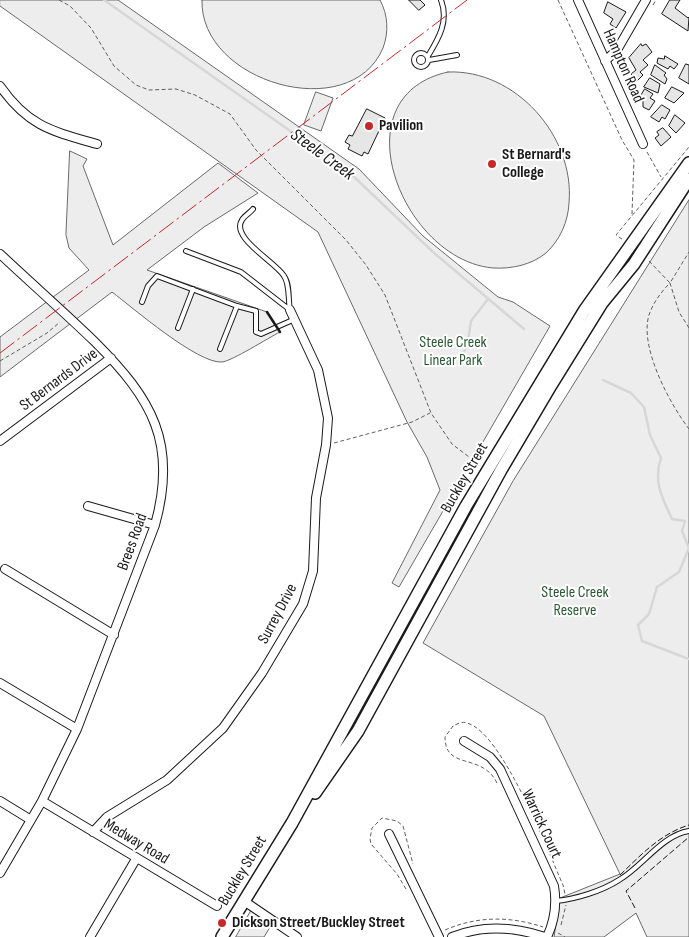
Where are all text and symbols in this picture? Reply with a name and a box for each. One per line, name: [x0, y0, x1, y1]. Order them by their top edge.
street label: Hampton Road: [598, 26, 648, 106]
place label: Pavilion: [379, 116, 423, 136]
marker: Pavilion: [363, 120, 375, 132]
water label: Steele Creek: [286, 125, 358, 185]
place label: St Bernard's College: [502, 145, 571, 183]
marker: St Bernard's College: [486, 158, 498, 170]
park label: Steele Creek Linear Park: [419, 333, 487, 371]
street label: St Bernards Drive: [16, 344, 102, 416]
street label: Buckley Street: [437, 439, 493, 517]
street label: Brees Road: [114, 511, 152, 573]
street label: Surrey Drive: [254, 581, 302, 647]
park label: Steele Creek Reserve: [541, 583, 609, 621]
street label: Warrick Court: [517, 786, 565, 862]
street label: Medway Road: [100, 815, 172, 869]
street label: Buckley Street: [215, 833, 271, 909]
place label: Dickson Street/Buckley Street: [232, 913, 405, 933]
marker: Dickson Street/Buckley Street: [216, 917, 228, 929]

